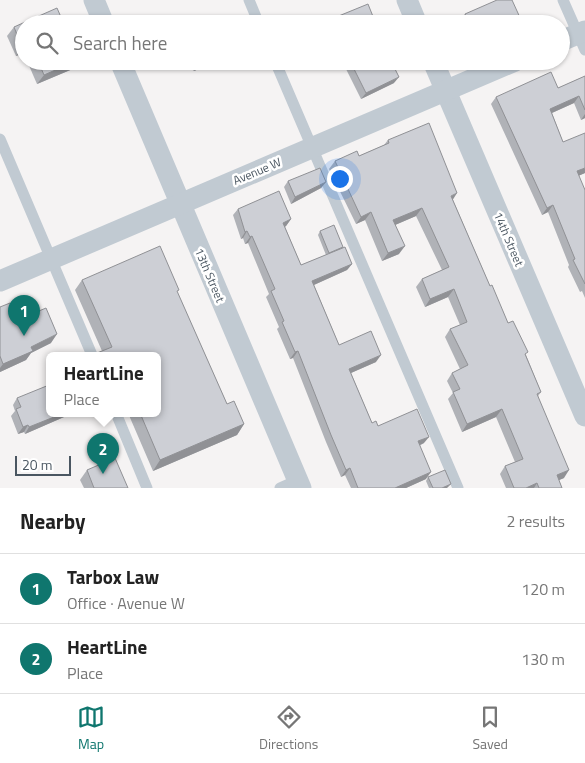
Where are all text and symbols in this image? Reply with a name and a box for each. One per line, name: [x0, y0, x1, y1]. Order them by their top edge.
search box: [15, 15, 570, 70]
text: Search here: [73, 28, 167, 57]
icon: search: [33, 29, 61, 57]
street label: Avenue W: [230, 152, 284, 190]
your location: [327, 166, 353, 192]
street label: 14th Street: [489, 209, 529, 270]
street label: 13th Street: [190, 245, 230, 306]
pin: 1: [8, 295, 40, 336]
popup: [46, 352, 161, 417]
text: HeartLine: [63, 358, 144, 387]
text: Place: [63, 387, 100, 411]
pin: 2: [87, 433, 119, 474]
scale bar: [15, 453, 71, 476]
text: 20 m: [22, 454, 52, 475]
text: Nearby: [20, 505, 85, 537]
text: 2 results: [506, 509, 565, 533]
text: Tarbox Law: [67, 562, 159, 591]
text: 1: [32, 577, 40, 601]
text: 120 m: [521, 577, 565, 601]
text: Office · Avenue W: [67, 591, 185, 615]
text: HeartLine: [67, 632, 147, 661]
text: 2: [32, 647, 40, 671]
text: 130 m: [521, 647, 565, 671]
text: Place: [67, 661, 103, 685]
tab: Map: [77, 703, 105, 754]
tab: Directions: [259, 703, 318, 754]
tab: Saved: [472, 703, 508, 754]

